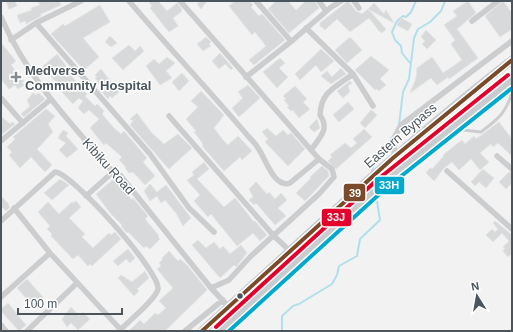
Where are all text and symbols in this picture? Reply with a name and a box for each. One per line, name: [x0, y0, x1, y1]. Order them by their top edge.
place label: Medverse Community Hospital: [25, 63, 151, 93]
marker: Medverse Community Hospital: [10, 71, 22, 83]
street label: Eastern Bypass: [361, 100, 440, 171]
street label: Kibiku Road: [80, 135, 138, 197]
line badge: 33H: [374, 176, 405, 195]
text: 33H: [379, 179, 399, 191]
line badge: 39: [343, 183, 366, 202]
text: 39: [349, 187, 361, 199]
line badge: 33J: [321, 208, 352, 227]
text: 33J: [327, 211, 345, 223]
north arrow: [457, 276, 497, 316]
text: N: [470, 280, 480, 293]
scale bar: [18, 290, 122, 316]
unlabelled marker: [235, 291, 245, 301]
text: 100 m: [24, 297, 57, 311]

